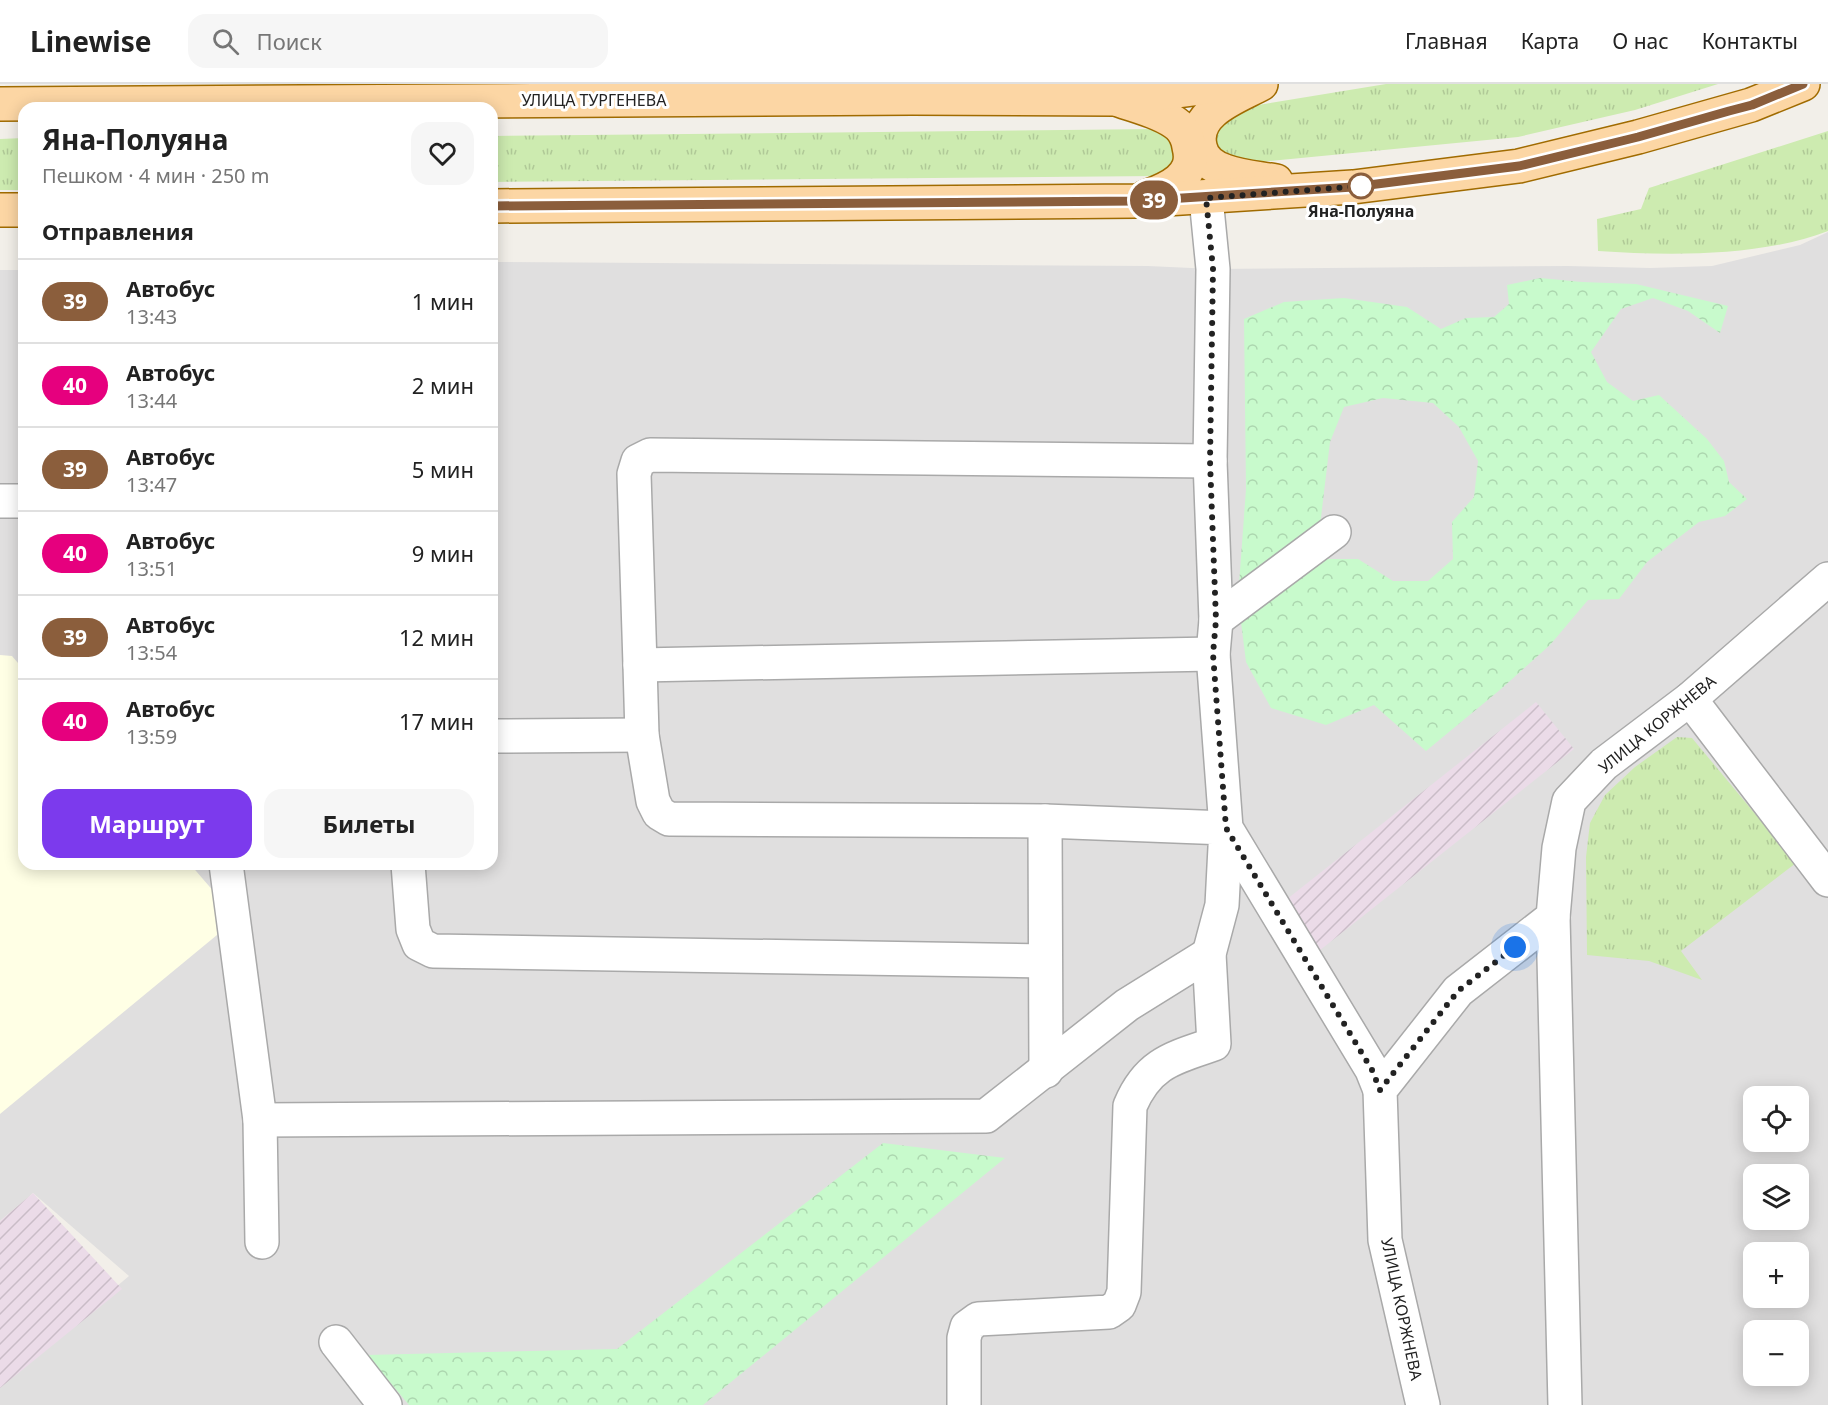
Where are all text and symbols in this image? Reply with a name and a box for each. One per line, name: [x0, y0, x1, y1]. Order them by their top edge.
search box: [188, 14, 608, 68]
text: Linewise: [30, 22, 152, 60]
icon: search: [209, 25, 242, 58]
text: Поиск: [257, 26, 322, 56]
text: Главная: [1405, 27, 1488, 55]
text: Карта: [1521, 27, 1579, 55]
text: О нас: [1612, 27, 1669, 55]
text: Контакты: [1702, 27, 1798, 55]
street label: УЛИЦА ТУРГЕНЕВА: [522, 89, 667, 111]
text: Яна-Полуяна: [42, 120, 228, 158]
button: heart: [411, 122, 474, 185]
text: Пешком · 4 мин · 250 m: [42, 162, 269, 189]
marker: Яна-Полуяна: [1348, 173, 1374, 199]
line badge: 39: [1127, 180, 1181, 220]
text: 39: [1142, 186, 1166, 214]
place label: Яна-Полуяна: [1308, 200, 1414, 222]
text: Отправления: [42, 216, 194, 246]
text: Автобус: [126, 273, 215, 303]
text: 1 мин: [412, 286, 474, 316]
text: 39: [63, 287, 87, 315]
text: 13:43: [126, 303, 177, 330]
text: Автобус: [126, 357, 215, 387]
text: 2 мин: [412, 370, 474, 400]
text: 40: [63, 371, 87, 399]
text: 13:44: [126, 387, 177, 414]
text: Автобус: [126, 441, 215, 471]
text: 5 мин: [412, 454, 474, 484]
text: 39: [63, 455, 87, 483]
text: 13:47: [126, 471, 177, 498]
text: Автобус: [126, 525, 215, 555]
text: 9 мин: [412, 538, 474, 568]
text: 40: [63, 539, 87, 567]
text: 13:51: [126, 555, 177, 582]
text: Автобус: [126, 609, 215, 639]
text: 12 мин: [399, 622, 474, 652]
text: 39: [63, 623, 87, 651]
text: 13:54: [126, 639, 177, 666]
street label: УЛИЦА КОРЖНЕВА: [1594, 669, 1721, 778]
text: Автобус: [126, 693, 215, 723]
text: 17 мин: [399, 706, 474, 736]
text: 40: [63, 707, 87, 735]
text: 13:59: [126, 723, 177, 750]
button: Маршрут: [42, 789, 252, 858]
button: Билеты: [264, 789, 474, 858]
your location: [1500, 932, 1530, 962]
map controls: [1743, 1086, 1809, 1386]
button: locate: [1743, 1086, 1809, 1152]
button: layers: [1743, 1164, 1809, 1230]
street label: УЛИЦА КОРЖНЕВА: [1376, 1236, 1428, 1383]
button: +: [1743, 1242, 1809, 1308]
button: −: [1743, 1320, 1809, 1386]

